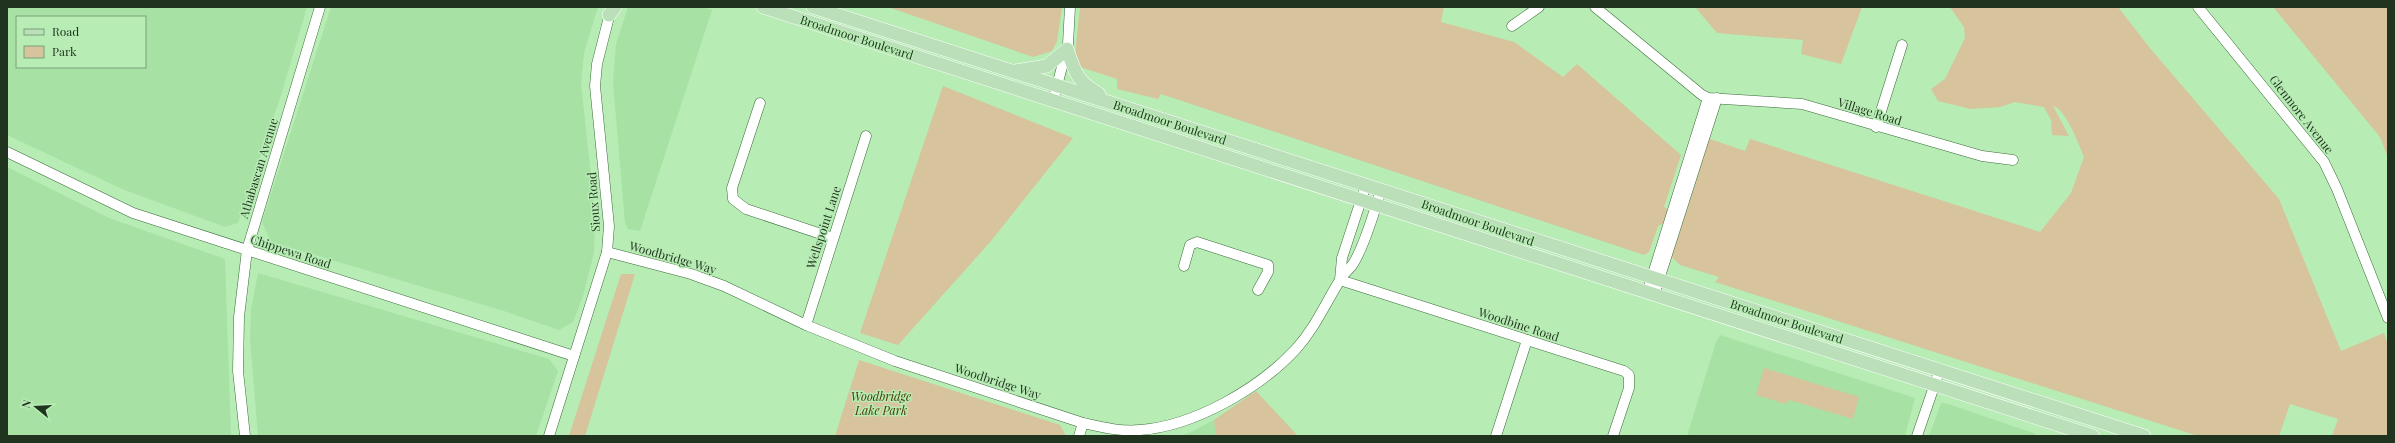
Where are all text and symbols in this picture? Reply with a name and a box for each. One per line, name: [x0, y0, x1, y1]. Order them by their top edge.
street label: Broadmoor Boulevard: [798, 11, 916, 63]
legend: [16, 16, 146, 68]
text: Road: [52, 23, 79, 39]
text: Park: [52, 43, 77, 59]
street label: Glenmore Avenue: [2266, 71, 2338, 157]
street label: Village Road: [1835, 93, 1904, 128]
street label: Broadmoor Boulevard: [1111, 96, 1229, 148]
street label: Athabascan Avenue: [235, 116, 281, 221]
street label: Sioux Road: [583, 172, 603, 232]
street label: Wellspoint Lane: [802, 184, 844, 271]
street label: Broadmoor Boulevard: [1420, 195, 1536, 249]
street label: Chippewa Road: [249, 230, 333, 272]
street label: Woodbridge Way: [627, 237, 718, 277]
street label: Broadmoor Boulevard: [1728, 295, 1846, 347]
street label: Woodbine Road: [1476, 303, 1561, 345]
street label: Woodbridge Way: [952, 359, 1043, 402]
north arrow: [16, 387, 56, 427]
park label: Woodbridge Lake Park: [851, 388, 911, 418]
text: N: [18, 398, 34, 410]

